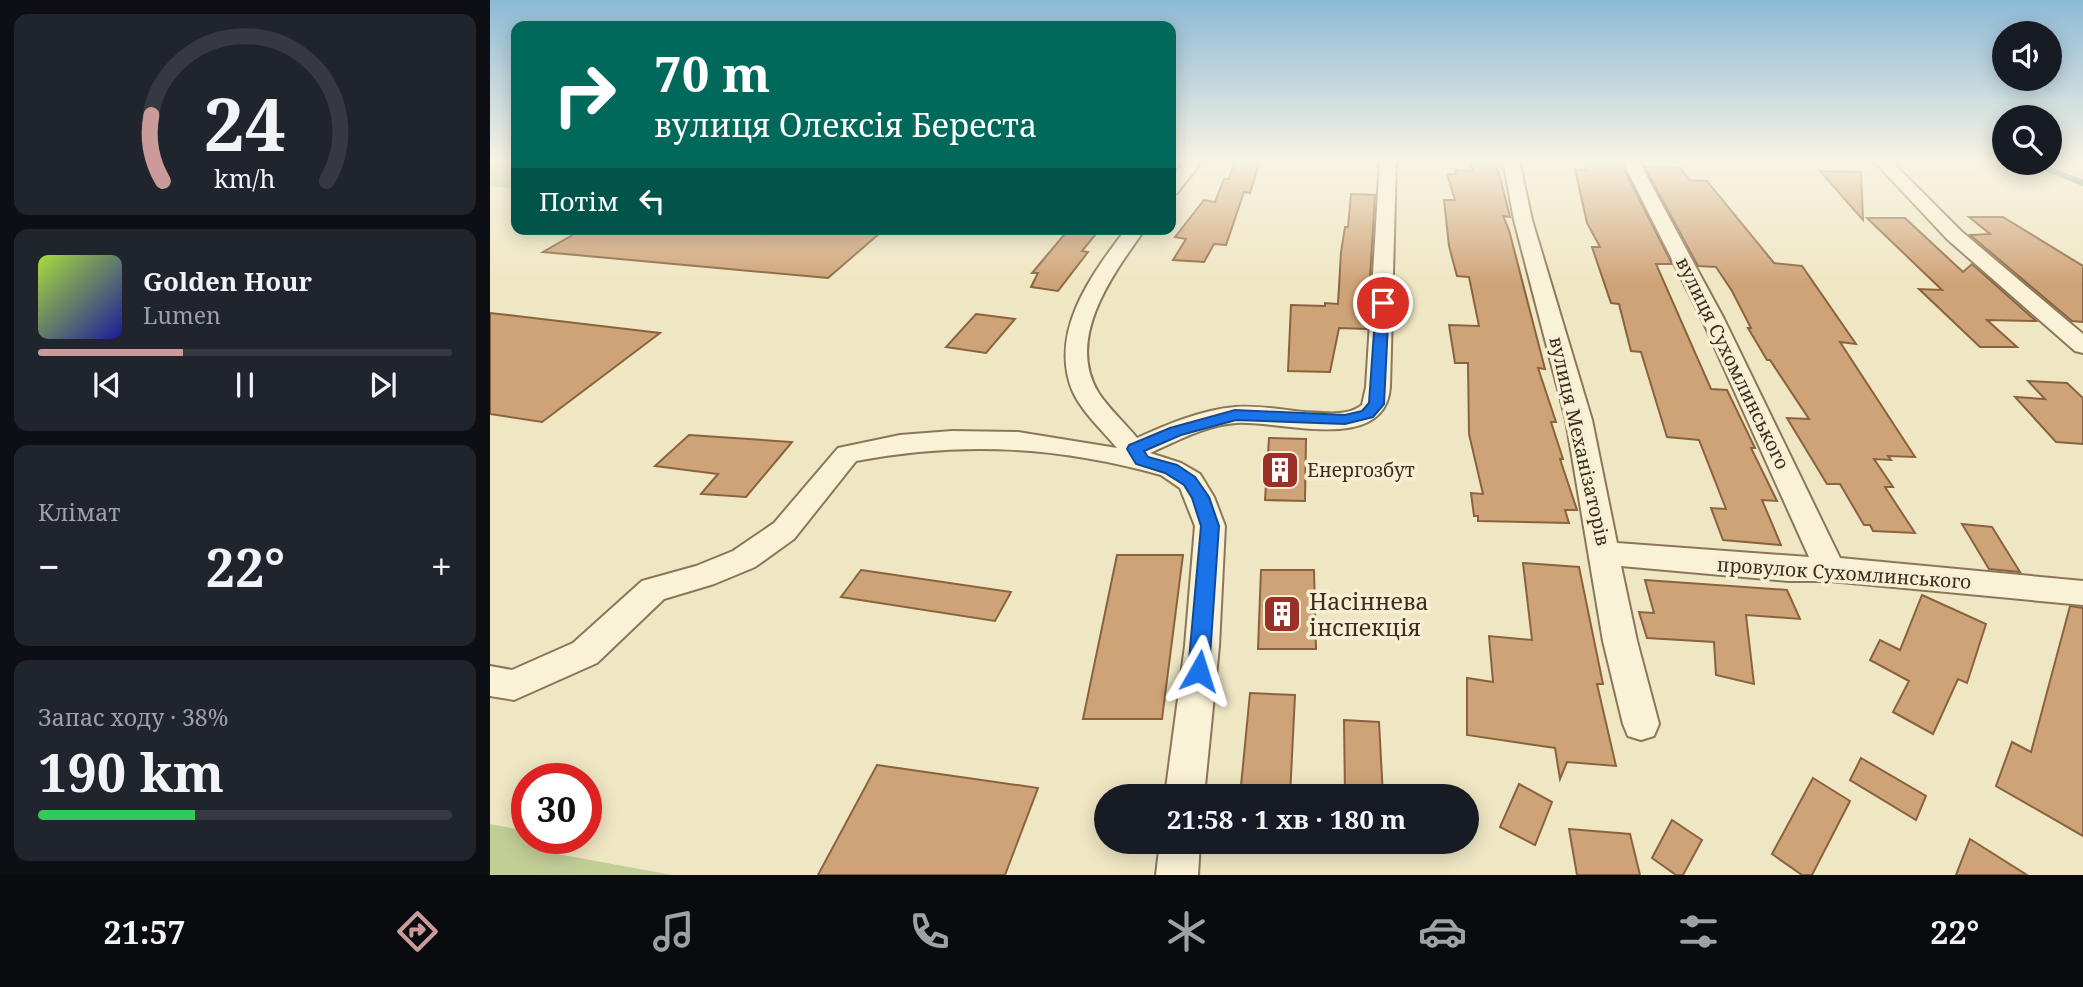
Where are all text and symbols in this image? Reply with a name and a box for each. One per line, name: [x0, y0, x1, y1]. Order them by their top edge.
map controls: [1992, 21, 2062, 175]
button: sound: [1992, 21, 2062, 91]
text: 70 m: [654, 40, 770, 106]
icon: right: [539, 49, 630, 140]
text: 24: [204, 73, 286, 172]
text: вулиця Олексія Береста: [654, 103, 1037, 146]
button: search: [1992, 105, 2062, 175]
text: km/h: [214, 160, 276, 194]
icon: left: [633, 182, 671, 220]
text: Потім: [539, 183, 619, 219]
street label: вулиця Сухомлинського: [1670, 252, 1796, 474]
text: Golden Hour: [143, 263, 312, 299]
pin: [1353, 273, 1413, 333]
icon: arrive: [1364, 284, 1402, 322]
text: Lumen: [143, 299, 221, 331]
street label: вулиця Механізаторів: [1543, 334, 1617, 548]
icon: previous: [88, 366, 126, 404]
icon: pause: [226, 366, 264, 404]
icon: next: [364, 366, 402, 404]
building icon: Енергозбут: [1259, 449, 1301, 491]
place label: Енергозбут: [1307, 457, 1415, 483]
text: Клімат: [38, 496, 120, 528]
text: 22°: [206, 531, 285, 602]
text: −: [38, 540, 60, 592]
text: +: [431, 540, 452, 592]
street label: провулок Сухомлинського: [1716, 551, 1972, 595]
place label: Насіннева інспекція: [1309, 585, 1429, 643]
building icon: Насіннева інспекція: [1261, 593, 1303, 635]
position arrow: [1162, 634, 1236, 708]
text: Запас ходу · 38%: [38, 701, 228, 733]
text: 190 km: [38, 736, 224, 807]
speed limit sign: 30: [511, 763, 602, 854]
text: 21:58 · 1 хв · 180 m: [1167, 801, 1406, 837]
icon: directions: [393, 907, 442, 956]
icon: music: [649, 907, 698, 956]
icon: phone: [905, 907, 954, 956]
icon: climate: [1162, 907, 1211, 956]
icon: car: [1418, 907, 1467, 956]
icon: filters: [1674, 907, 1723, 956]
text: 21:57: [104, 910, 186, 953]
text: 22°: [1930, 910, 1979, 953]

